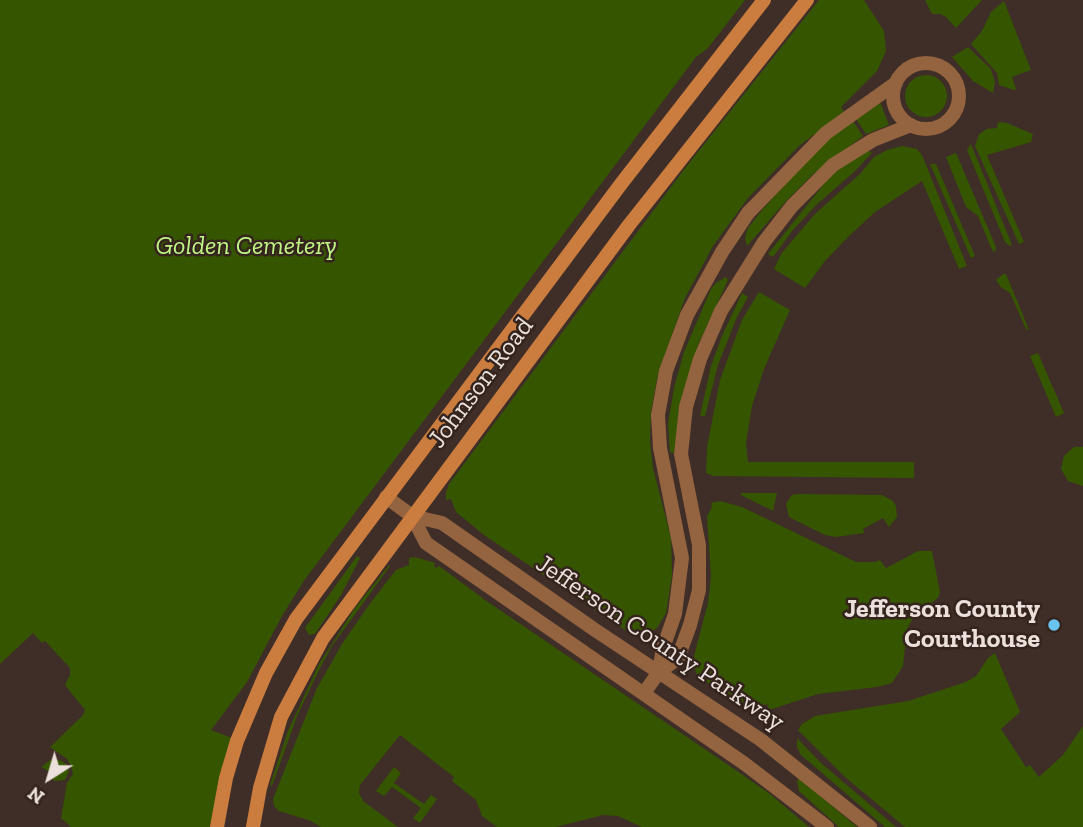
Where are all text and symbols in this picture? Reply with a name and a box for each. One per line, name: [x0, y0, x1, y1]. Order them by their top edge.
park label: Golden Cemetery: [155, 231, 337, 263]
street label: Johnson Road: [422, 312, 540, 454]
street label: Jefferson County Parkway: [530, 548, 790, 738]
place label: Jefferson County Courthouse: [844, 594, 1040, 656]
marker: Jefferson County Courthouse: [1046, 617, 1062, 633]
north arrow: [14, 743, 84, 813]
text: N: [23, 782, 49, 809]

